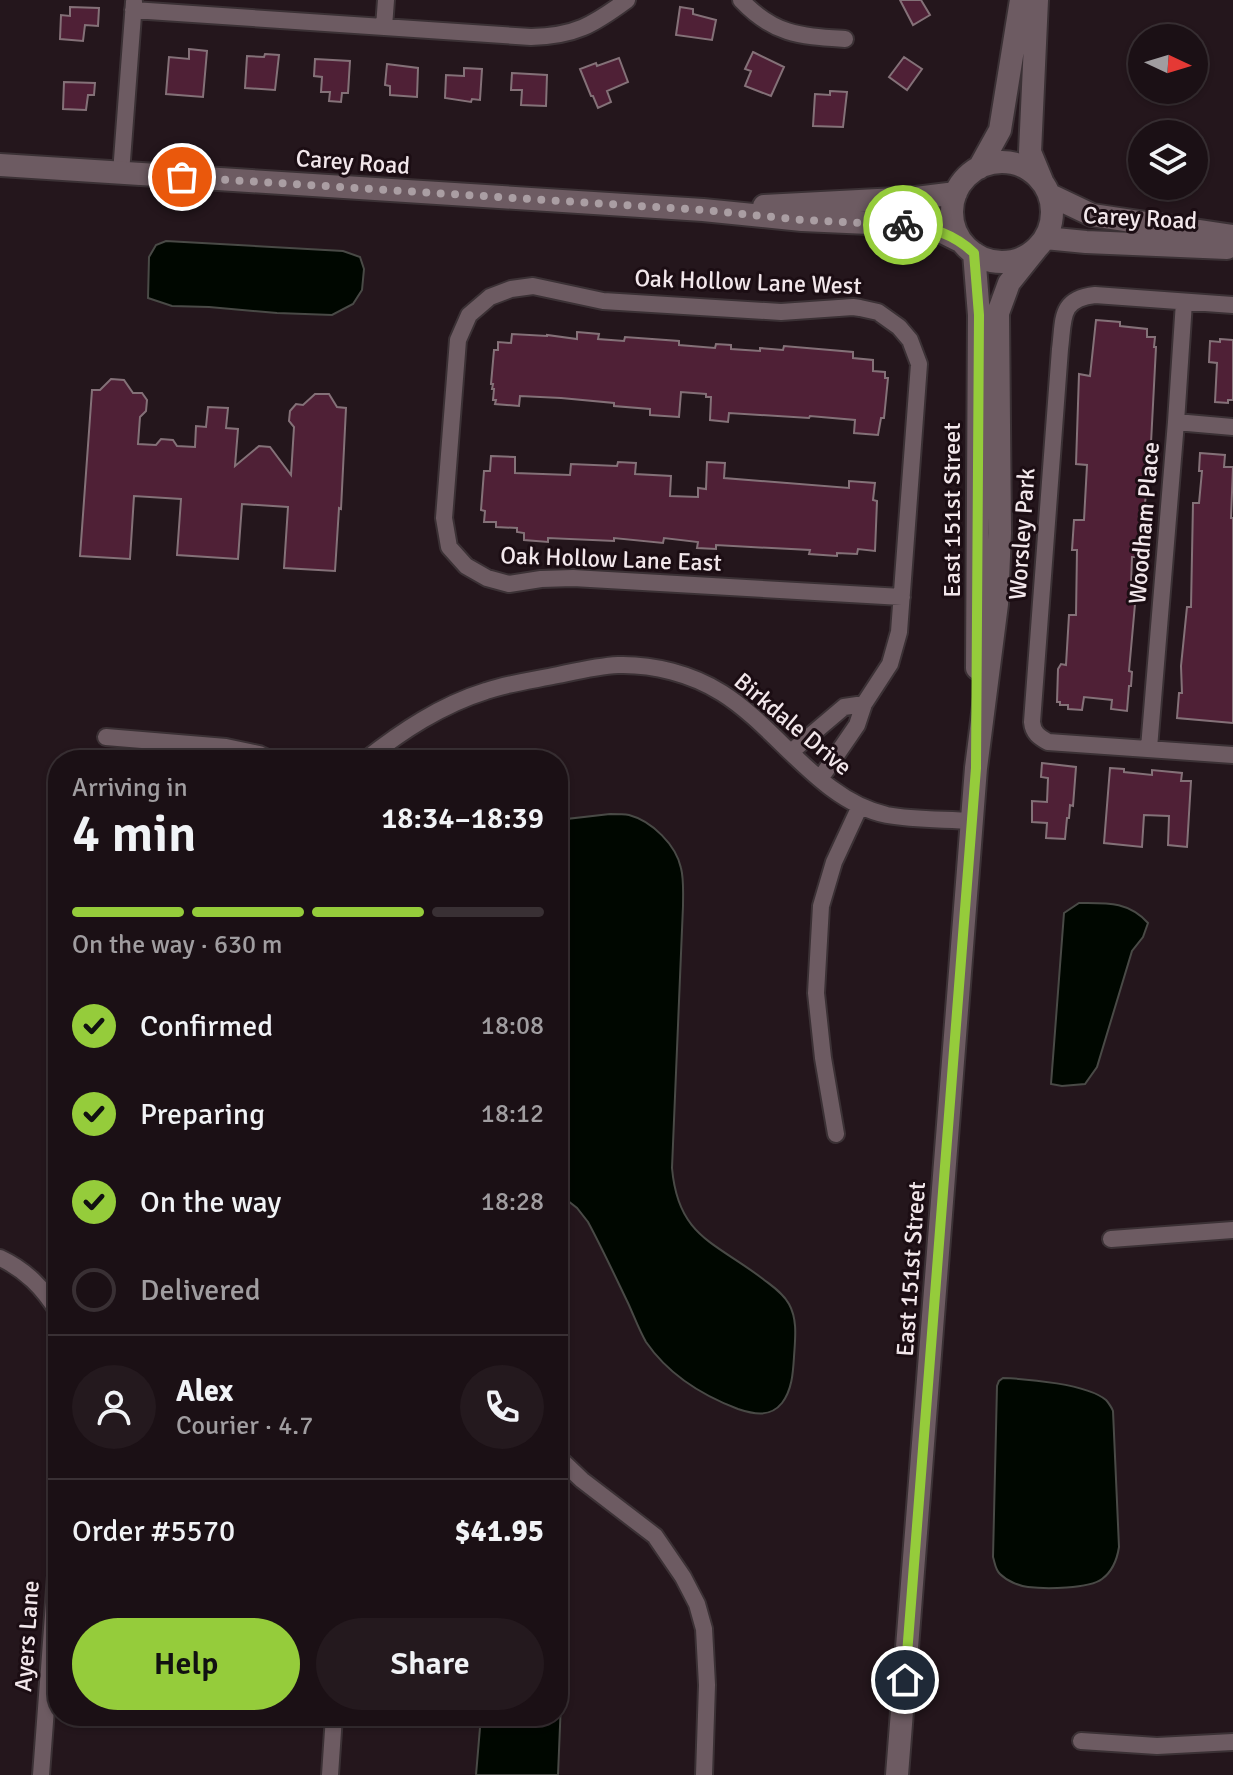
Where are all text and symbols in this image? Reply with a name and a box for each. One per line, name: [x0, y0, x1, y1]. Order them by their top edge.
north arrow: [1128, 24, 1208, 104]
map controls: [1128, 24, 1208, 200]
button: layers: [1128, 120, 1208, 200]
pin: [148, 143, 216, 211]
street label: Carey Road: [295, 143, 411, 181]
icon: bag: [160, 155, 204, 199]
courier: [863, 185, 943, 265]
street label: Carey Road: [1082, 200, 1198, 236]
icon: bike: [881, 203, 925, 247]
street label: Oak Hollow Lane West: [634, 263, 862, 301]
street label: East 151st Street: [937, 422, 967, 598]
street label: Woodham Place: [1122, 441, 1166, 605]
street label: Worsley Park: [1002, 467, 1042, 601]
street label: Oak Hollow Lane East: [500, 540, 722, 578]
street label: Birkdale Drive: [728, 666, 858, 782]
text: Arriving in: [72, 772, 188, 804]
text: 18:34–18:39: [381, 800, 544, 837]
text: 4 min: [72, 802, 197, 866]
text: On the way · 630 m: [72, 929, 282, 961]
icon: check: [72, 1004, 116, 1048]
text: Confirmed: [140, 1008, 273, 1045]
text: 18:08: [481, 1010, 544, 1042]
icon: check: [72, 1092, 116, 1136]
text: Preparing: [140, 1096, 265, 1133]
text: 18:12: [481, 1098, 544, 1130]
icon: check: [72, 1180, 116, 1224]
street label: East 151st Street: [890, 1180, 932, 1358]
text: On the way: [140, 1184, 281, 1221]
text: 18:28: [481, 1186, 544, 1218]
text: Delivered: [140, 1272, 261, 1309]
button: person: [72, 1365, 156, 1449]
button: phone: [460, 1365, 544, 1449]
text: Alex: [176, 1373, 233, 1410]
text: Courier · 4.7: [176, 1410, 313, 1442]
text: Order #5570: [72, 1513, 235, 1550]
text: $41.95: [454, 1513, 544, 1550]
street label: Ayers Lane: [8, 1579, 46, 1693]
button: Help: [72, 1618, 300, 1710]
button: Share: [316, 1618, 544, 1710]
pin: [871, 1646, 939, 1714]
icon: home: [883, 1658, 927, 1702]

